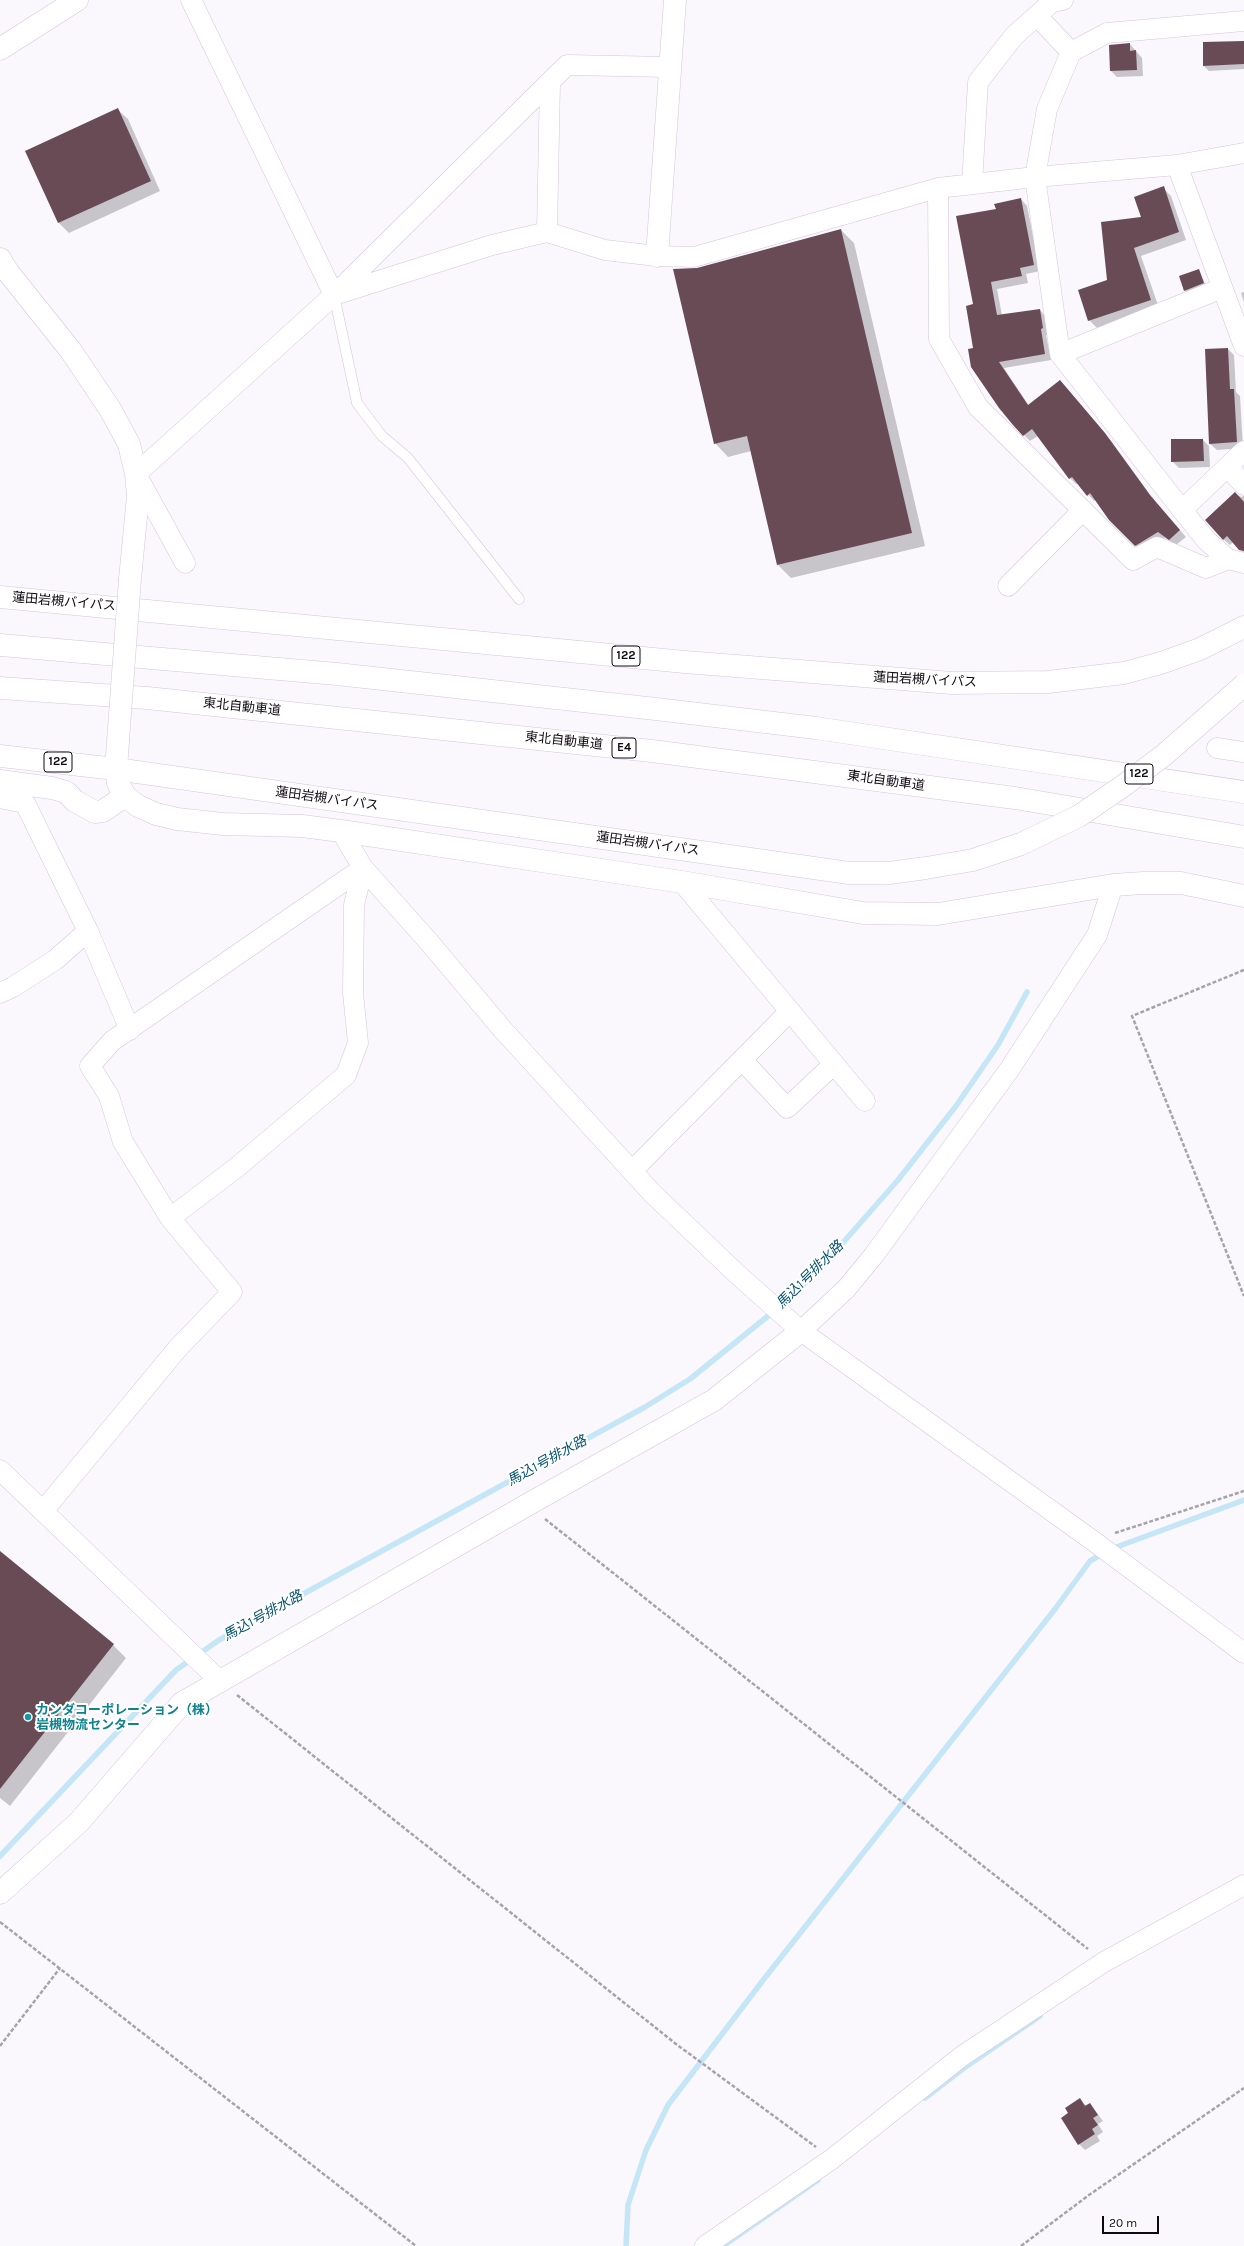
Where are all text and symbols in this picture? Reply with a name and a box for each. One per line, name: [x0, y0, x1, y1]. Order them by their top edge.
street label: 蓮田岩槻バイパス: [12, 590, 116, 614]
road number: 122: [612, 646, 640, 666]
street label: 蓮田岩槻バイパス: [873, 669, 977, 691]
street label: 東北自動車道: [202, 695, 282, 719]
street label: 東北自動車道: [524, 729, 604, 753]
road number: E4: [612, 738, 636, 758]
road number: 122: [44, 752, 72, 772]
road number: 122: [1125, 764, 1153, 784]
street label: 東北自動車道: [846, 768, 926, 794]
street label: 蓮田岩槻バイパス: [274, 784, 380, 814]
street label: 蓮田岩槻バイパス: [595, 829, 701, 859]
water label: 馬込1号排水路: [773, 1238, 847, 1312]
water label: 馬込1号排水路: [504, 1432, 590, 1490]
water label: 馬込1号排水路: [220, 1587, 306, 1645]
place label: カンダコーポレーション（株） 岩槻物流センター: [36, 1702, 218, 1733]
marker: カンダコーポレーション（株） 岩槻物流センター: [23, 1712, 33, 1722]
scale bar: [1104, 2208, 1161, 2234]
text: 20 m: [1109, 2216, 1137, 2230]

